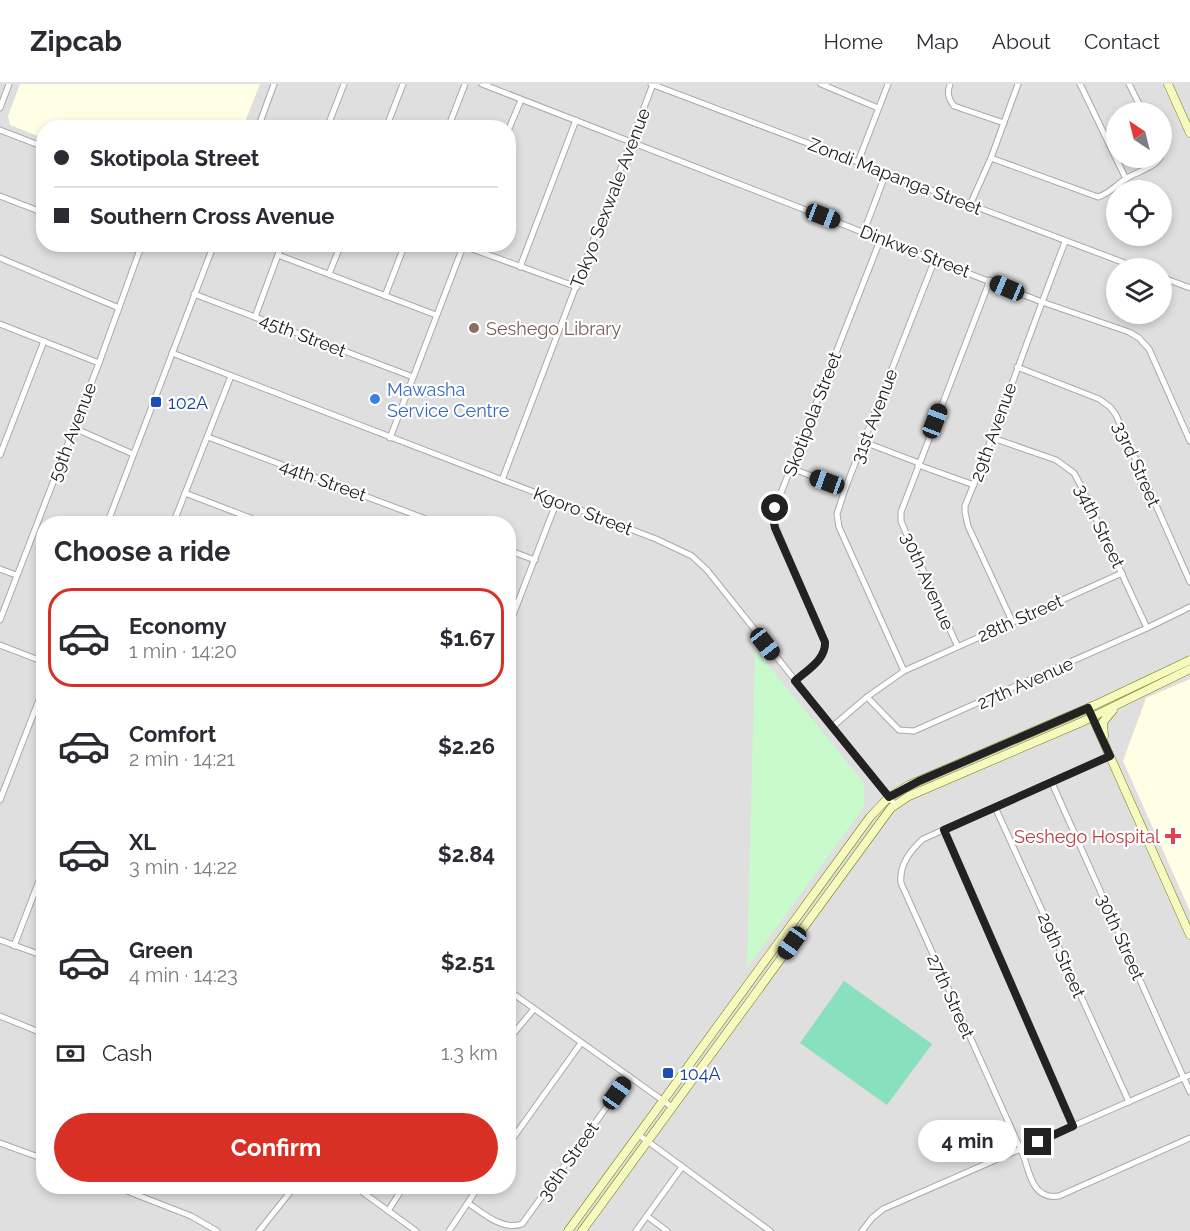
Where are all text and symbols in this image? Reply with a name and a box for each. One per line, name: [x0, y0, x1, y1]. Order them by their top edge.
text: Zipcab: [30, 25, 122, 58]
text: Home: [824, 29, 883, 54]
text: Map: [916, 29, 959, 54]
text: About: [992, 29, 1051, 54]
text: Contact: [1084, 29, 1160, 54]
north arrow: [1106, 102, 1172, 168]
map controls: [1106, 102, 1172, 324]
street label: Tokyo Sexwale Avenue: [566, 105, 654, 291]
street label: Zondi Mapanga Street: [805, 133, 985, 219]
text: Skotipola Street: [90, 145, 259, 171]
button: locate: [1106, 180, 1172, 246]
car: [803, 201, 843, 231]
text: Southern Cross Avenue: [90, 203, 335, 229]
street label: Dinkwe Street: [857, 220, 973, 282]
button: layers: [1106, 258, 1172, 324]
car: [987, 273, 1027, 303]
street label: 45th Street: [257, 309, 349, 361]
place label: Seshego Library: [486, 318, 622, 339]
marker: Seshego Library: [467, 321, 481, 335]
street label: Skotipola Street: [779, 349, 845, 479]
street label: 31st Avenue: [846, 366, 902, 466]
street label: 59th Avenue: [44, 379, 101, 484]
place label: Mawasha Service Centre: [387, 379, 510, 421]
street label: 29th Avenue: [965, 379, 1021, 484]
place label: 102A: [168, 392, 208, 413]
marker: Mawasha Service Centre: [368, 392, 382, 406]
marker: 102A: [149, 395, 163, 409]
car: [920, 401, 950, 441]
street label: 33rd Street: [1109, 418, 1165, 510]
street label: 44th Street: [277, 455, 369, 505]
car: [807, 467, 847, 497]
street label: 34th Street: [1071, 481, 1129, 571]
street label: Kgoro Street: [531, 483, 635, 539]
route start: [761, 494, 788, 521]
street label: 30th Avenue: [897, 529, 959, 633]
text: Choose a ride: [54, 536, 230, 567]
street label: 28th Street: [974, 590, 1066, 646]
icon: car: [57, 611, 111, 665]
text: Economy: [129, 613, 227, 639]
car: [747, 624, 783, 664]
text: $1.67: [440, 625, 495, 651]
text: 1 min · 14:20: [129, 639, 237, 663]
street label: 27th Avenue: [974, 652, 1077, 713]
icon: car: [57, 719, 111, 773]
text: Comfort: [129, 721, 216, 747]
text: $2.26: [438, 733, 495, 759]
text: 2 min · 14:21: [129, 747, 235, 771]
place label: Seshego Hospital: [1014, 826, 1160, 847]
icon: car: [57, 827, 111, 881]
marker: Seshego Hospital: [1164, 827, 1182, 845]
text: XL: [129, 829, 156, 855]
text: $2.84: [438, 841, 495, 867]
text: 3 min · 14:22: [129, 855, 237, 879]
street label: 30th Street: [1093, 891, 1149, 983]
street label: 29th Street: [1034, 909, 1090, 1001]
car: [774, 923, 810, 963]
icon: car: [57, 935, 111, 989]
text: Green: [129, 937, 193, 963]
text: $2.51: [441, 949, 495, 975]
street label: 27th Street: [923, 951, 979, 1041]
text: 4 min · 14:23: [129, 963, 238, 987]
icon: cash: [54, 1037, 87, 1070]
text: Cash: [102, 1040, 153, 1066]
text: 1.3 km: [441, 1041, 498, 1065]
place label: 104A: [680, 1063, 721, 1084]
marker: 104A: [661, 1066, 675, 1080]
car: [599, 1073, 635, 1113]
button: Confirm: [54, 1113, 498, 1182]
street label: 36th Street: [533, 1118, 603, 1204]
callout: 4 min: [918, 1121, 1017, 1163]
route end: [1024, 1128, 1051, 1155]
text: 4 min: [941, 1129, 994, 1153]

